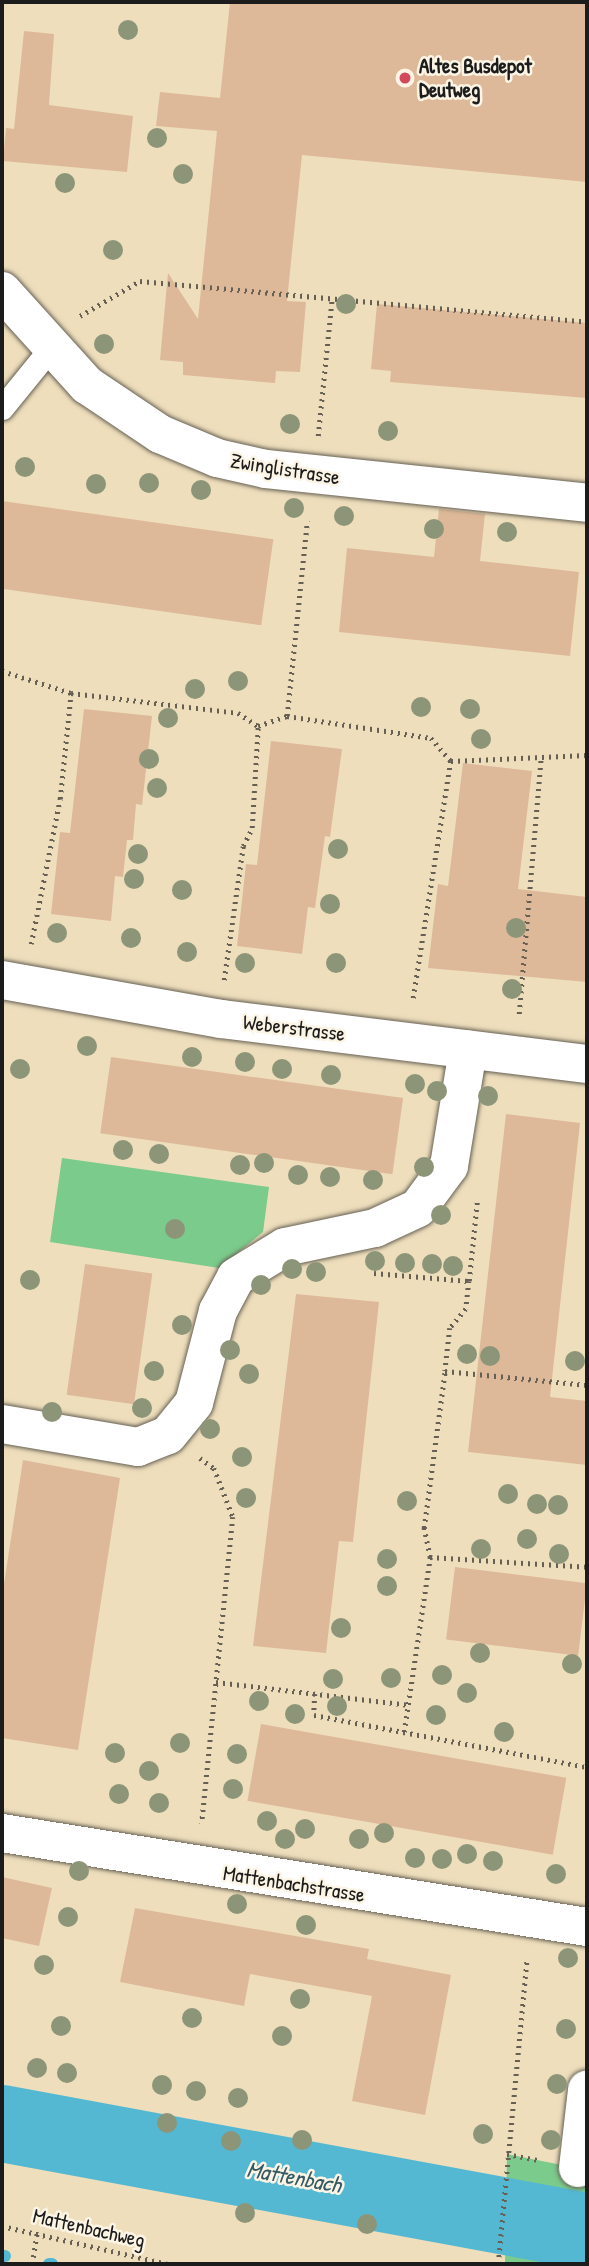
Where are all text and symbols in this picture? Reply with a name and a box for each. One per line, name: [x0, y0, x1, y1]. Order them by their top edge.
place label: Altes Busdepot Deutweg: [419, 53, 532, 103]
marker: Altes Busdepot Deutweg: [397, 70, 413, 86]
street label: Zwinglistrasse: [229, 448, 341, 490]
street label: Weberstrasse: [242, 1009, 346, 1047]
street label: Mattenbachstrasse: [221, 1860, 367, 1908]
water label: Mattenbach: [245, 2155, 343, 2199]
street label: Mattenbachweg: [30, 2203, 148, 2253]

